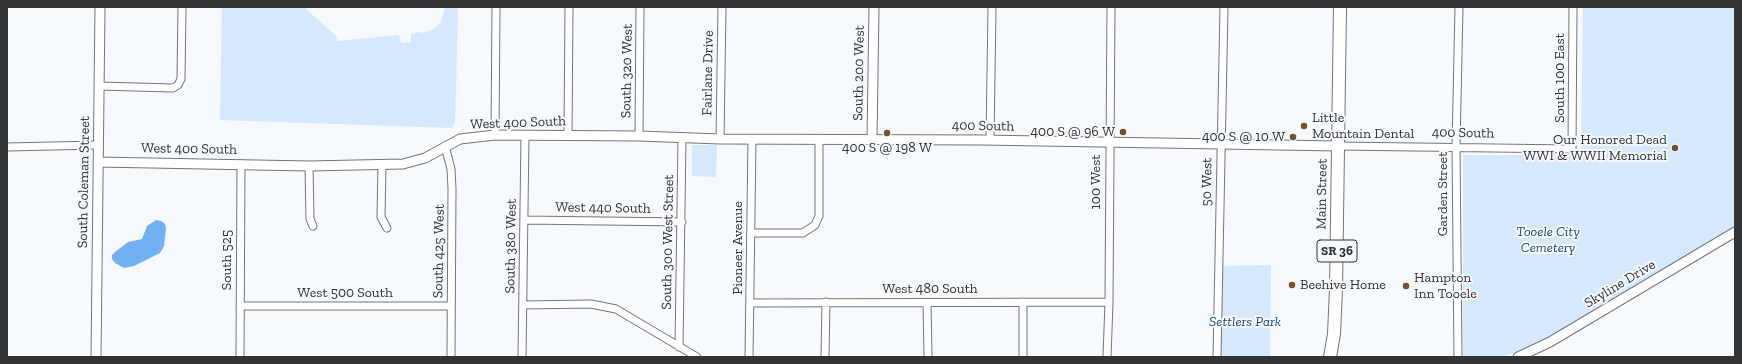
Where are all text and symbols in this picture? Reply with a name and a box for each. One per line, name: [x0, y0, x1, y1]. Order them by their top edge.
street label: South 320 West: [618, 24, 636, 118]
street label: South 200 West: [850, 25, 868, 121]
street label: Fairlane Drive: [699, 30, 717, 116]
street label: South 100 East: [1552, 33, 1568, 123]
place label: Little Mountain Dental: [1312, 110, 1414, 142]
street label: West 400 South: [470, 113, 566, 133]
street label: South Coleman Street: [74, 116, 94, 248]
street label: 400 South: [952, 117, 1014, 135]
marker: Little Mountain Dental: [1299, 121, 1309, 131]
place label: 400 S @ 96 W: [1031, 124, 1115, 140]
street label: 400 South: [1432, 124, 1494, 142]
marker: 400 S @ 96 W: [1118, 127, 1128, 137]
marker: 400 S @ 198 W: [882, 128, 892, 138]
place label: 400 S @ 10 W: [1202, 129, 1285, 145]
marker: 400 S @ 10 W: [1288, 132, 1298, 142]
place label: Our Honored Dead WWI & WWII Memorial: [1523, 132, 1667, 164]
street label: West 400 South: [141, 140, 237, 158]
place label: 400 S @ 198 W: [842, 140, 932, 156]
marker: Our Honored Dead WWI & WWII Memorial: [1670, 143, 1680, 153]
street label: Garden Street: [1435, 152, 1451, 236]
street label: 100 West: [1088, 154, 1104, 210]
street label: 50 West: [1198, 157, 1216, 207]
street label: Main Street: [1313, 158, 1331, 230]
street label: South 300 West Street: [658, 174, 678, 310]
street label: South 380 West: [502, 199, 520, 293]
street label: West 440 South: [555, 199, 651, 217]
street label: Pioneer Avenue: [730, 201, 746, 295]
street label: South 425 West: [430, 204, 448, 298]
park label: Tooele City Cemetery: [1516, 224, 1580, 256]
street label: South 525: [219, 230, 235, 290]
road number: SR 36: [1317, 240, 1357, 262]
street label: Skyline Drive: [1581, 256, 1659, 312]
place label: Hampton Inn Tooele: [1414, 270, 1477, 302]
place label: Beehive Home: [1300, 277, 1386, 293]
marker: Beehive Home: [1287, 280, 1297, 290]
street label: West 480 South: [882, 281, 978, 297]
marker: Hampton Inn Tooele: [1401, 281, 1411, 291]
street label: West 500 South: [297, 285, 393, 301]
park label: Settlers Park: [1209, 314, 1281, 330]

